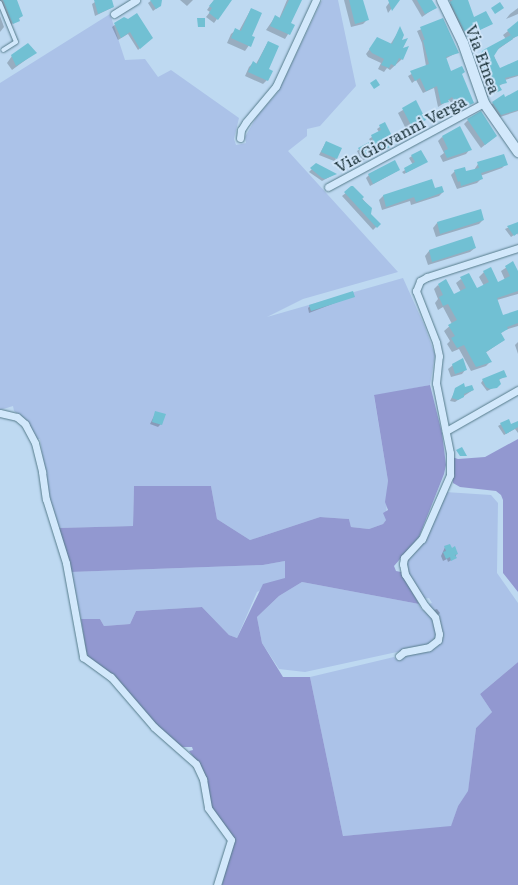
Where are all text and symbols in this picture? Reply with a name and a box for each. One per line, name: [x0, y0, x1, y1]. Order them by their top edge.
street label: Via Etnea: [463, 22, 505, 96]
street label: Via Giovanni Verga: [331, 90, 469, 176]

